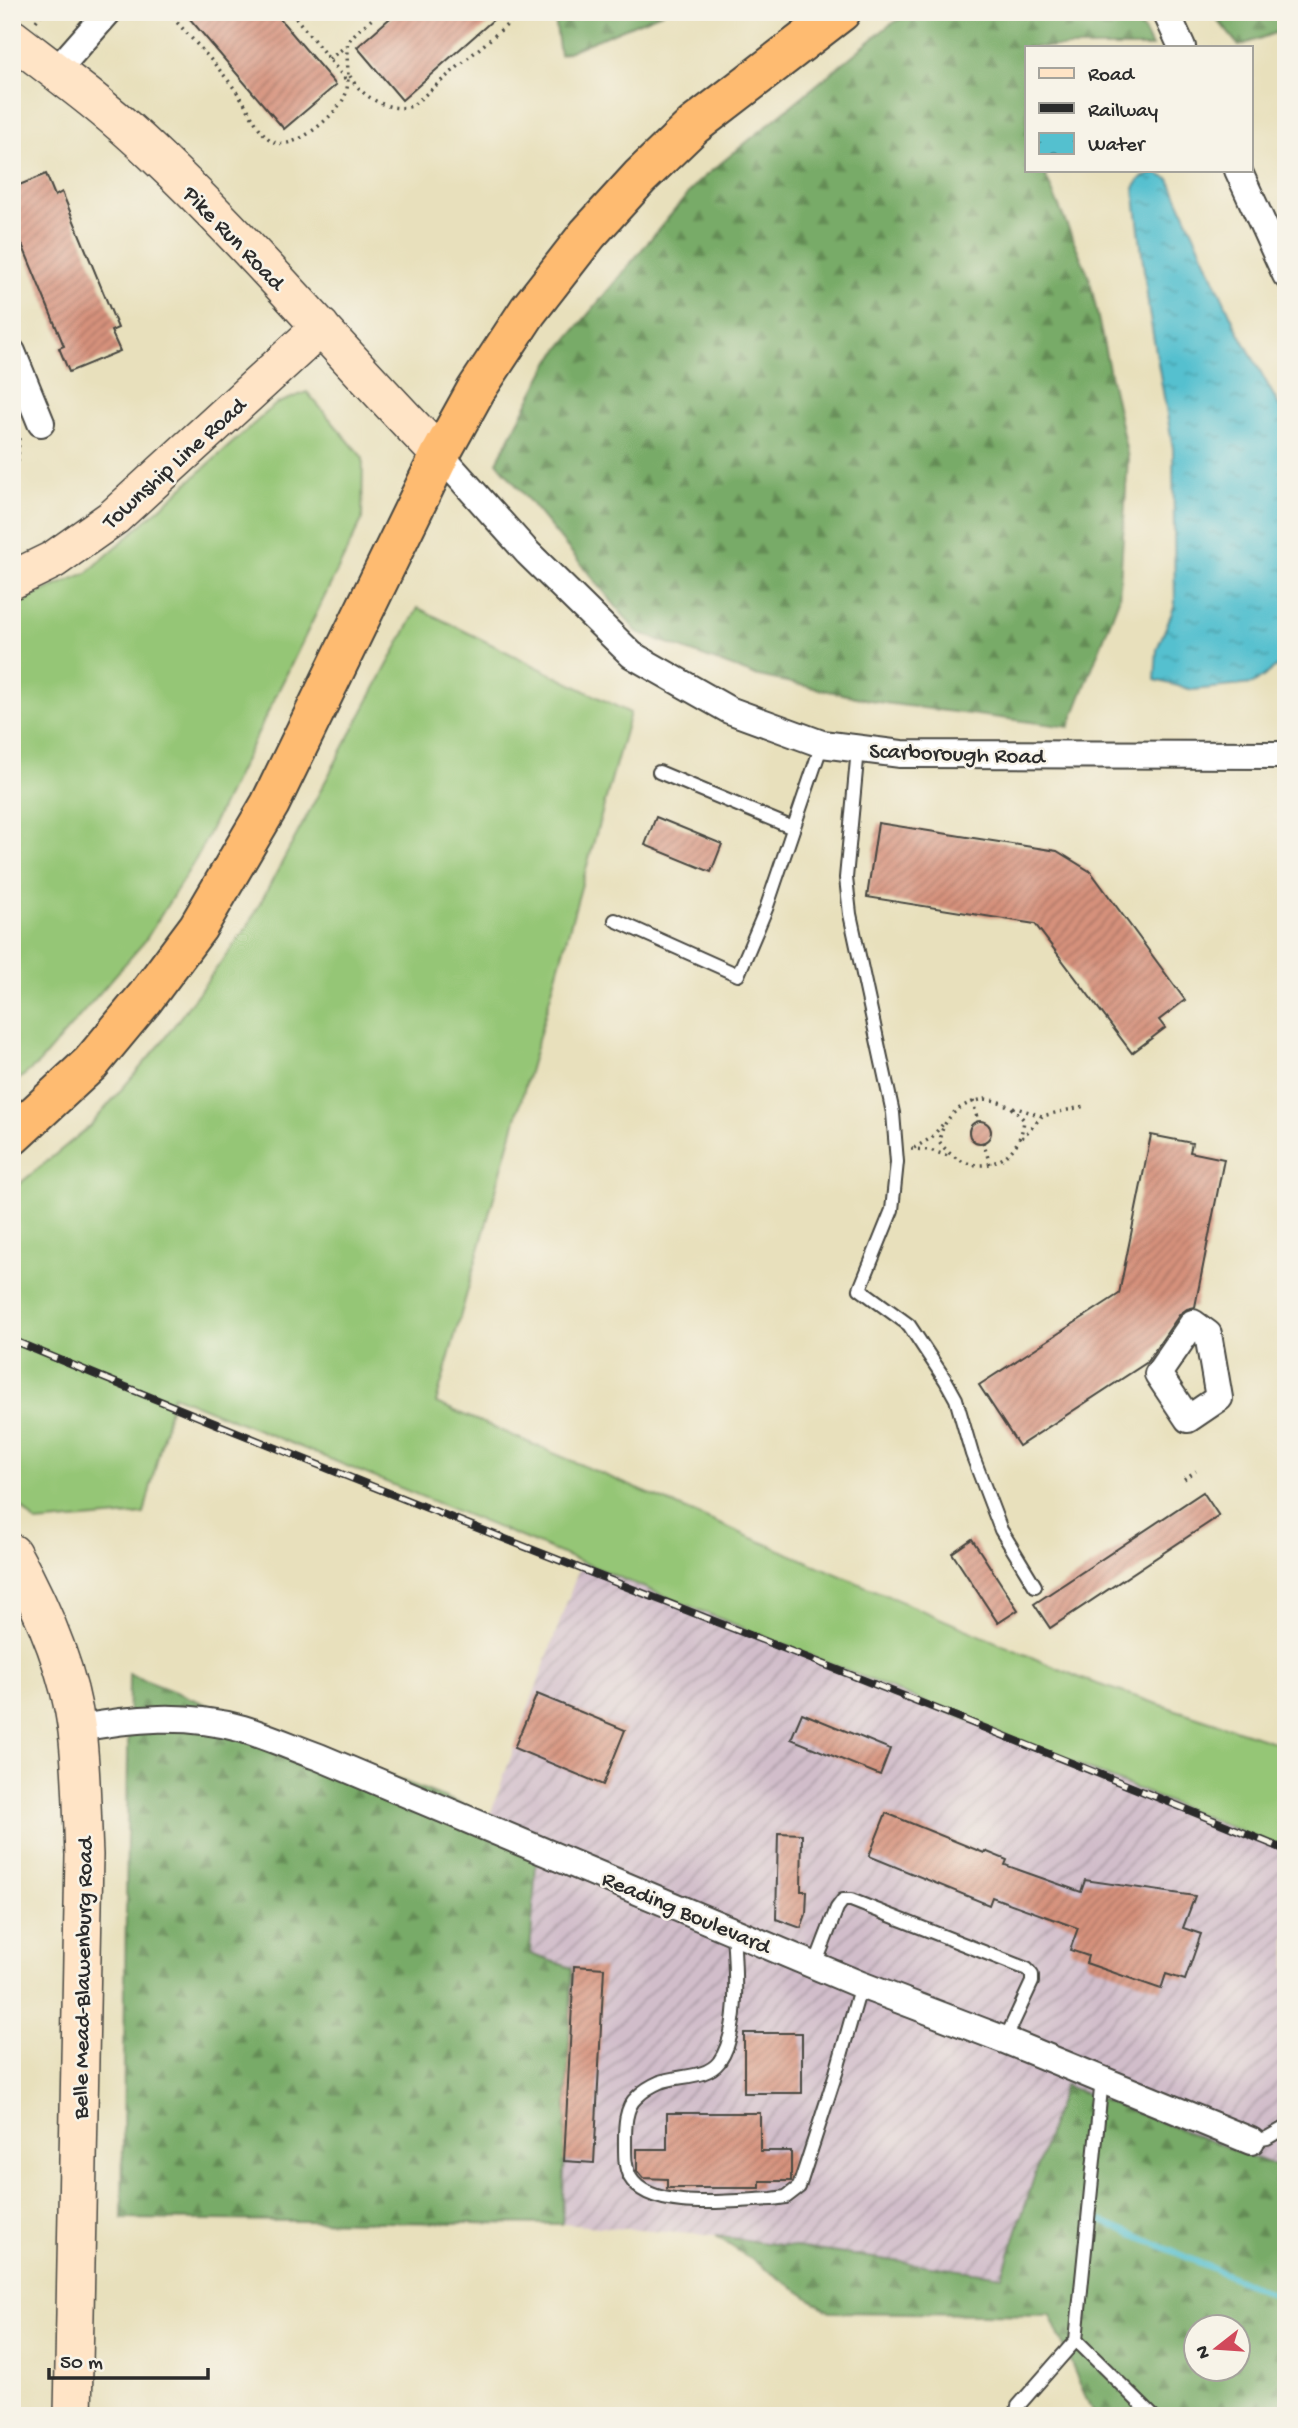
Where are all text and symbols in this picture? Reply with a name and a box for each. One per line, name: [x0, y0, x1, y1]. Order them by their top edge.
legend: [1025, 46, 1252, 172]
text: Road: [1088, 64, 1136, 89]
text: Railway: [1088, 100, 1158, 125]
text: Water: [1088, 134, 1146, 159]
street label: Pike Run Road: [175, 181, 290, 298]
street label: Township Line Road: [96, 392, 254, 538]
street label: Scarborough Road: [869, 739, 1047, 772]
street label: Belle Mead-Blawenburg Road: [69, 1835, 100, 2120]
street label: Reading Boulevard: [597, 1867, 775, 1963]
north arrow: [1182, 2312, 1252, 2382]
scale bar: [49, 2337, 208, 2381]
text: N: [1191, 2343, 1217, 2361]
text: 50 m: [60, 2352, 103, 2377]

